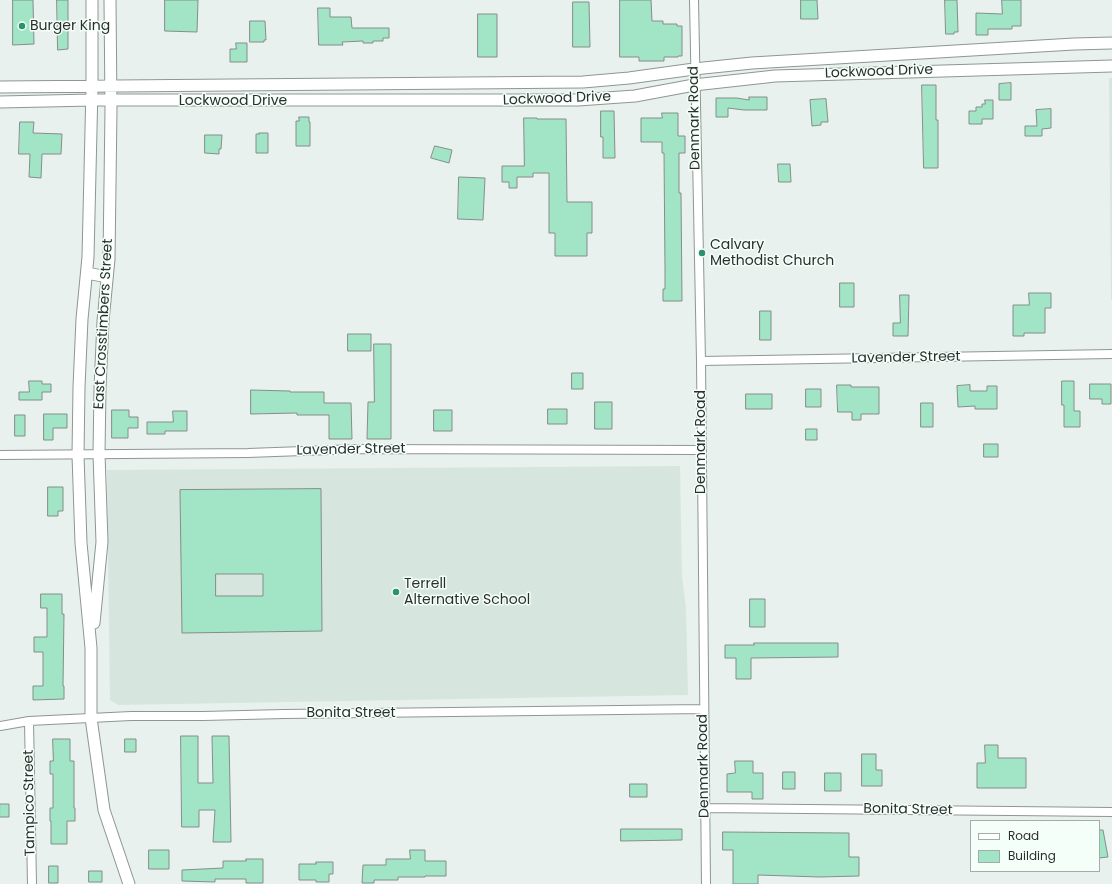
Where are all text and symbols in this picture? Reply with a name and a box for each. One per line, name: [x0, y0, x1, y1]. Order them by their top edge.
place label: Burger King: [30, 18, 110, 34]
marker: Burger King: [17, 21, 27, 31]
street label: Lockwood Drive: [825, 62, 933, 82]
street label: Denmark Road: [686, 66, 704, 170]
street label: Lockwood Drive: [503, 89, 611, 109]
street label: Lockwood Drive: [179, 93, 287, 109]
place label: Calvary Methodist Church: [710, 237, 834, 270]
street label: East Crosstimbers Street: [91, 238, 117, 410]
marker: Calvary Methodist Church: [697, 248, 707, 258]
street label: Lavender Street: [851, 349, 961, 367]
street label: Denmark Road: [693, 390, 709, 494]
street label: Lavender Street: [296, 441, 406, 459]
place label: Terrell Alternative School: [404, 576, 530, 608]
marker: Terrell Alternative School: [391, 587, 401, 597]
street label: Bonita Street: [306, 705, 396, 721]
street label: Denmark Road: [695, 714, 713, 818]
street label: Tampico Street: [21, 750, 39, 856]
street label: Bonita Street: [863, 801, 953, 819]
legend: [970, 820, 1100, 872]
text: Road: [1008, 827, 1039, 844]
text: Building: [1008, 847, 1056, 864]

